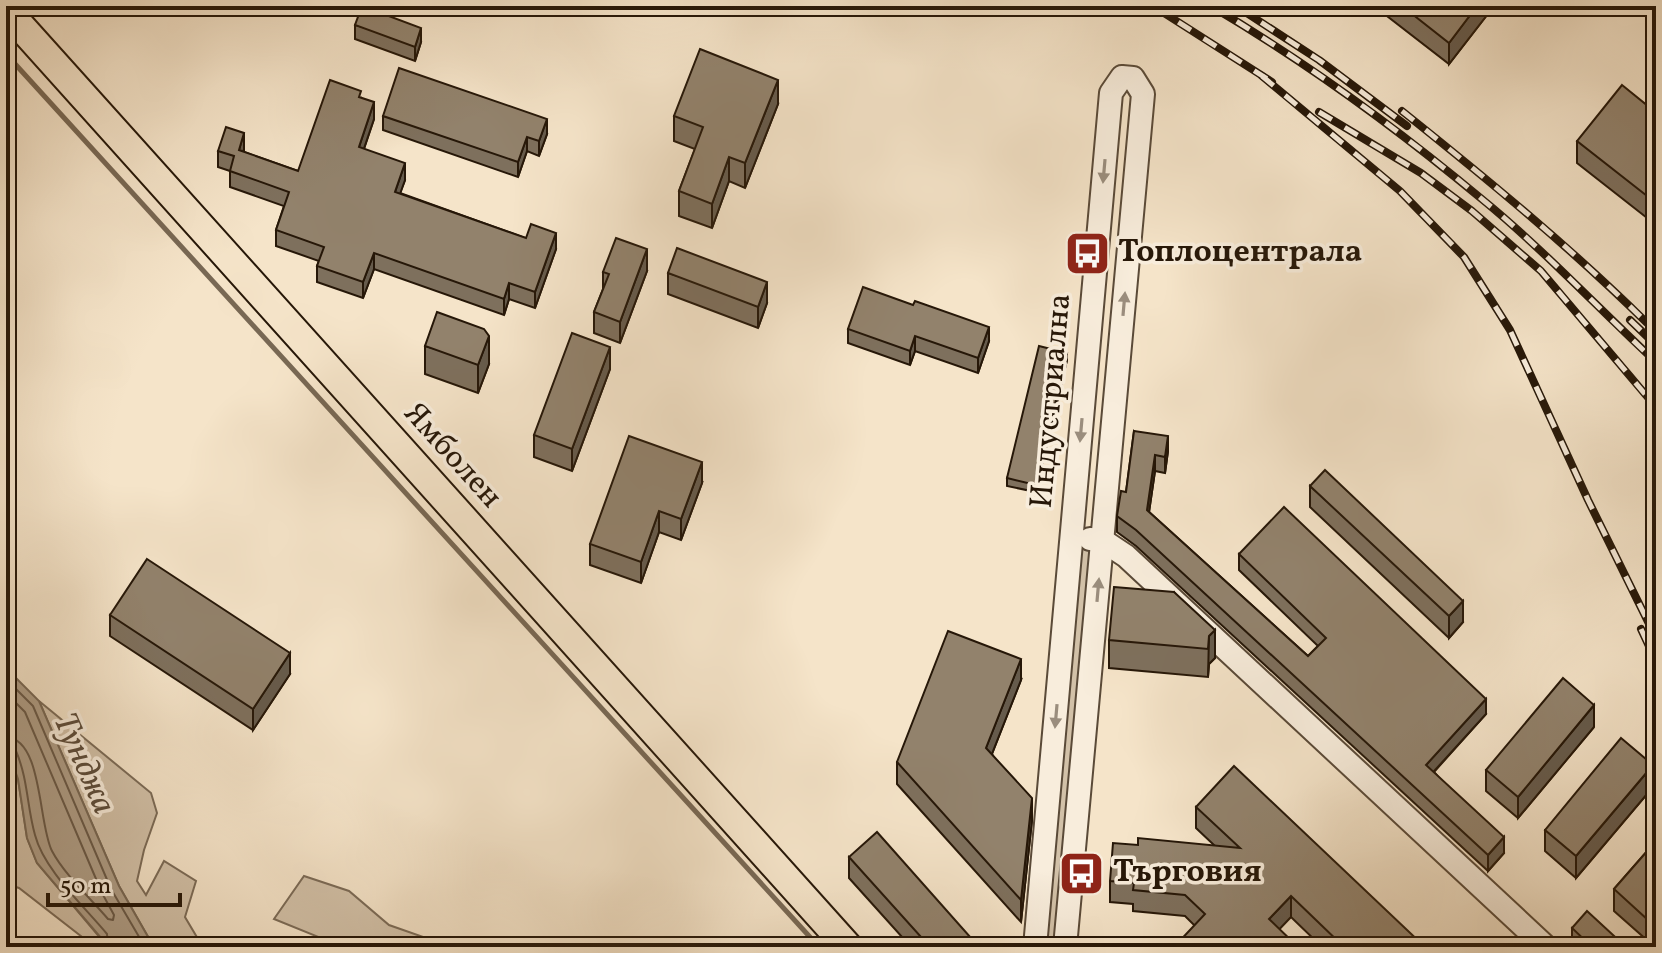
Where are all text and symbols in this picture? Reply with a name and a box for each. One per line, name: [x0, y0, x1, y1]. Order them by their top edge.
one-way arrow: [1098, 159, 1111, 184]
bus stop icon: Топлоцентрала: [1063, 229, 1111, 277]
place label: Топлоцентрала: [1118, 231, 1362, 275]
one-way arrow: [1118, 291, 1131, 316]
street label: Индустриална: [1021, 292, 1083, 510]
street label: Ямболен: [393, 393, 511, 519]
one-way arrow: [1074, 418, 1087, 443]
one-way arrow: [1092, 578, 1105, 603]
one-way arrow: [1049, 704, 1062, 729]
water label: Тунджа: [40, 706, 126, 822]
bus stop icon: Търговия: [1058, 849, 1106, 897]
place label: Търговия: [1113, 851, 1262, 895]
scale bar: [48, 857, 180, 907]
text: 50 m: [60, 870, 112, 904]

